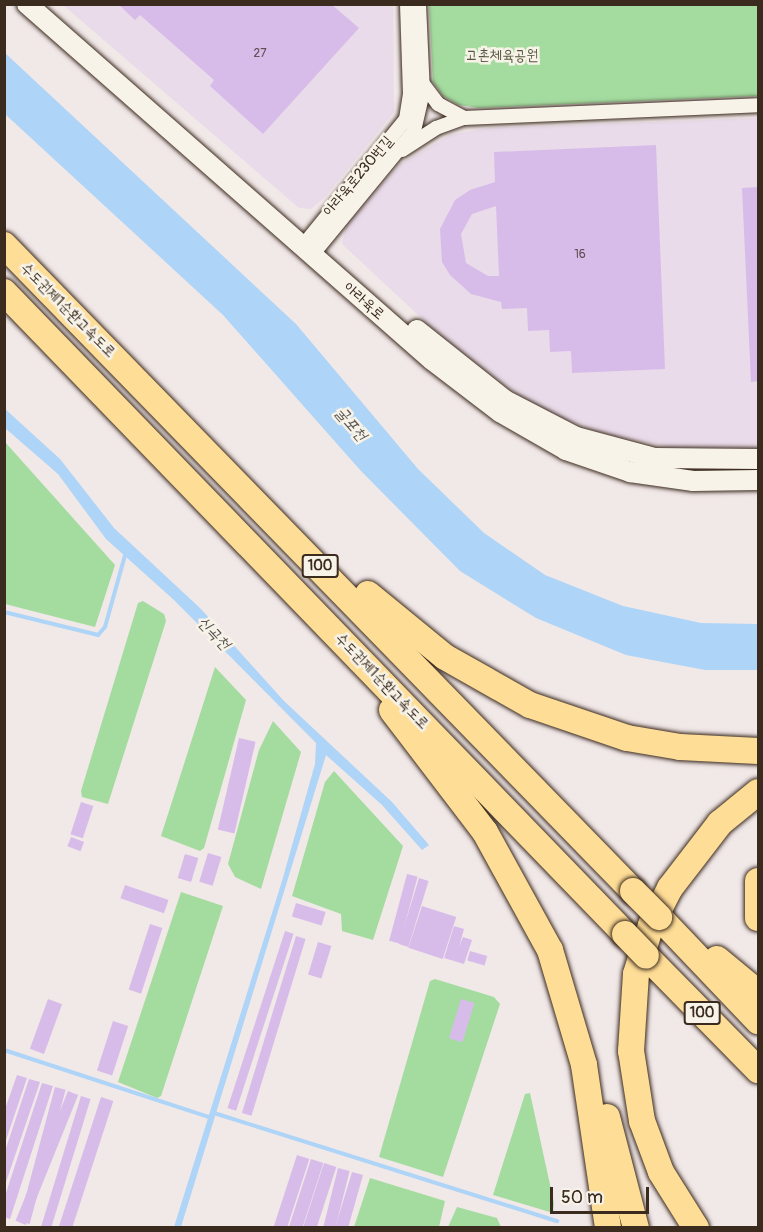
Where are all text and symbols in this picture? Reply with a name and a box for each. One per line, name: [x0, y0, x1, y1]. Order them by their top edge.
house number: 27: [253, 47, 267, 61]
park label: 고촌체육공원: [466, 47, 538, 65]
street label: 아라육로230번길: [319, 132, 397, 220]
house number: 16: [574, 248, 586, 262]
street label: 수도권제1순환고속도로: [17, 259, 119, 361]
street label: 아라육로: [340, 278, 388, 324]
water label: 굴포천: [331, 403, 371, 445]
road number: 100: [300, 555, 340, 577]
water label: 신곡천: [194, 612, 234, 654]
street label: 수도권제1순환고속도로: [332, 629, 432, 733]
road number: 100: [682, 1002, 722, 1024]
scale bar: [553, 1175, 652, 1213]
text: 50 m: [561, 1186, 603, 1209]

